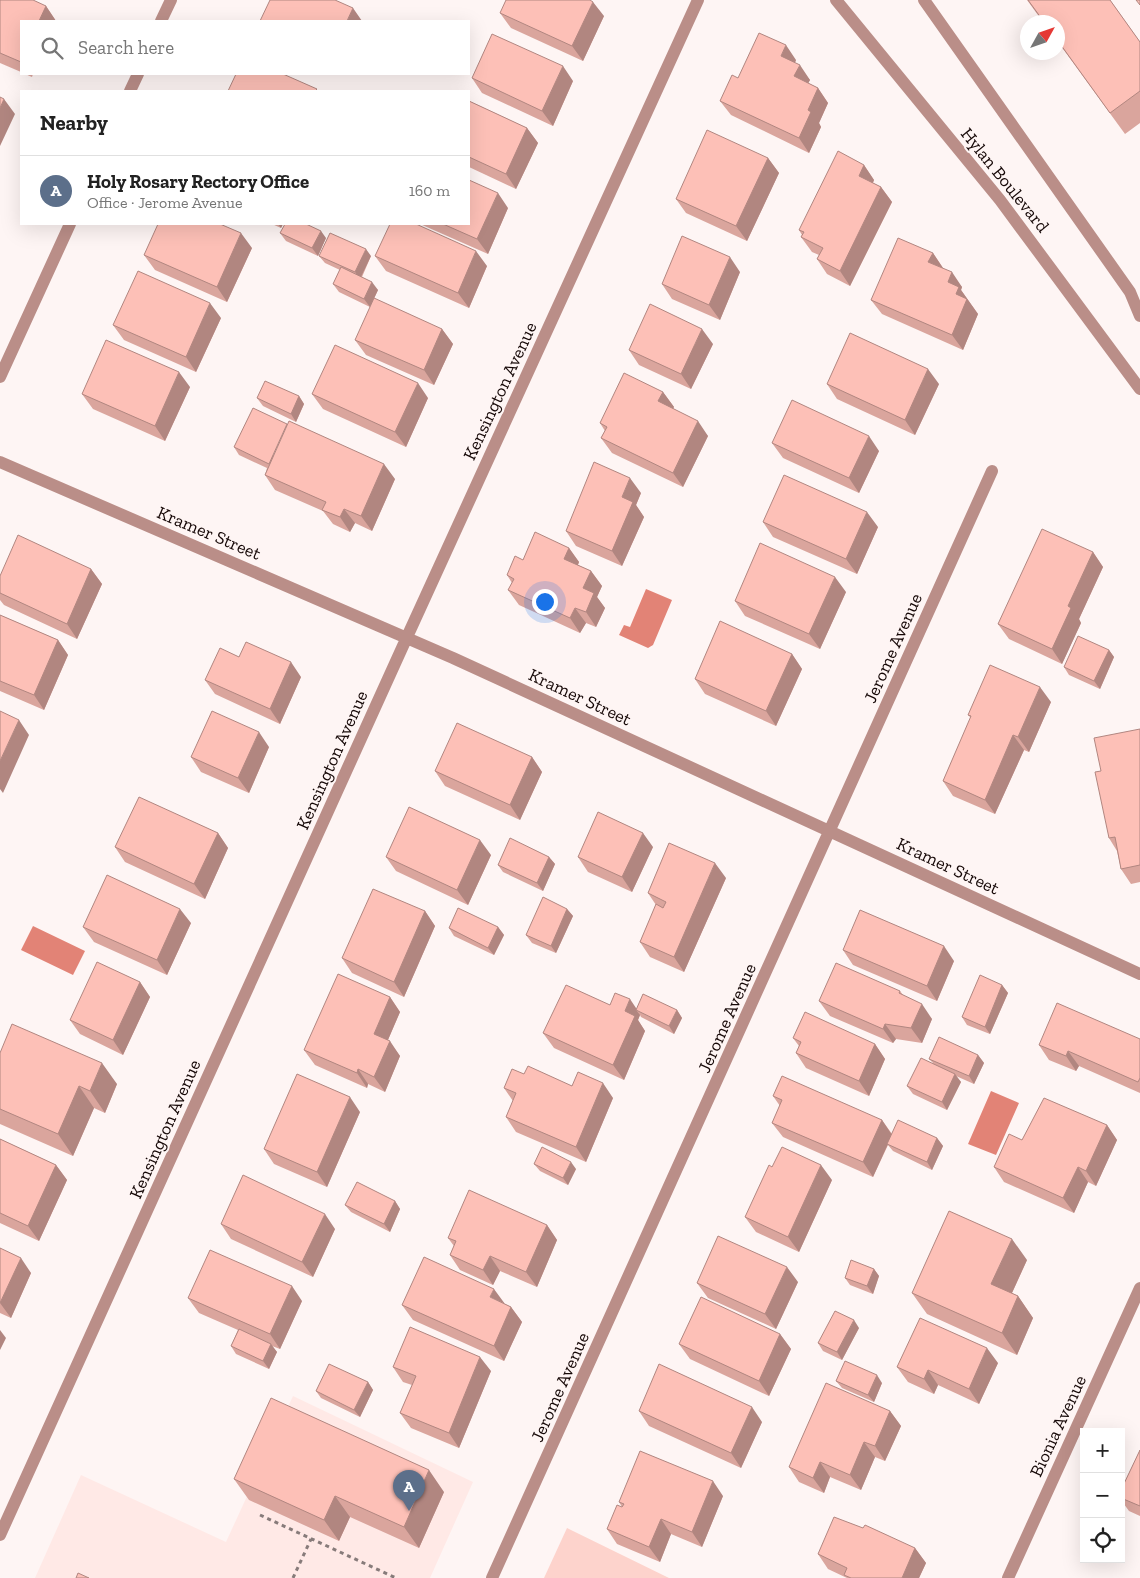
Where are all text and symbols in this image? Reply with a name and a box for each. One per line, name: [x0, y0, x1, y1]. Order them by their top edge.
north arrow: [1020, 15, 1065, 60]
search box: [20, 20, 470, 75]
icon: search: [38, 34, 66, 62]
text: Search here: [78, 36, 174, 59]
text: Nearby: [40, 110, 108, 135]
street label: Hylan Boulevard: [956, 123, 1054, 237]
text: Holy Rosary Rectory Office: [87, 170, 309, 193]
text: A: [51, 181, 62, 200]
text: 160 m: [409, 181, 450, 200]
text: Office · Jerome Avenue: [87, 193, 242, 212]
street label: Kensington Avenue: [458, 318, 542, 464]
street label: Kramer Street: [154, 501, 264, 565]
your location: [532, 589, 558, 615]
street label: Jerome Avenue: [859, 590, 927, 706]
street label: Kramer Street: [525, 664, 635, 730]
street label: Kensington Avenue: [291, 687, 373, 833]
street label: Kramer Street: [893, 833, 1003, 899]
street label: Jerome Avenue: [693, 960, 761, 1076]
street label: Kensington Avenue: [124, 1056, 206, 1202]
street label: Jerome Avenue: [526, 1329, 594, 1445]
street label: Bionia Avenue: [1025, 1372, 1091, 1480]
map controls: [1080, 1428, 1125, 1563]
button: +: [1080, 1428, 1125, 1473]
pin: A: [393, 1470, 425, 1511]
button: −: [1080, 1473, 1125, 1518]
button: locate: [1080, 1518, 1125, 1563]

